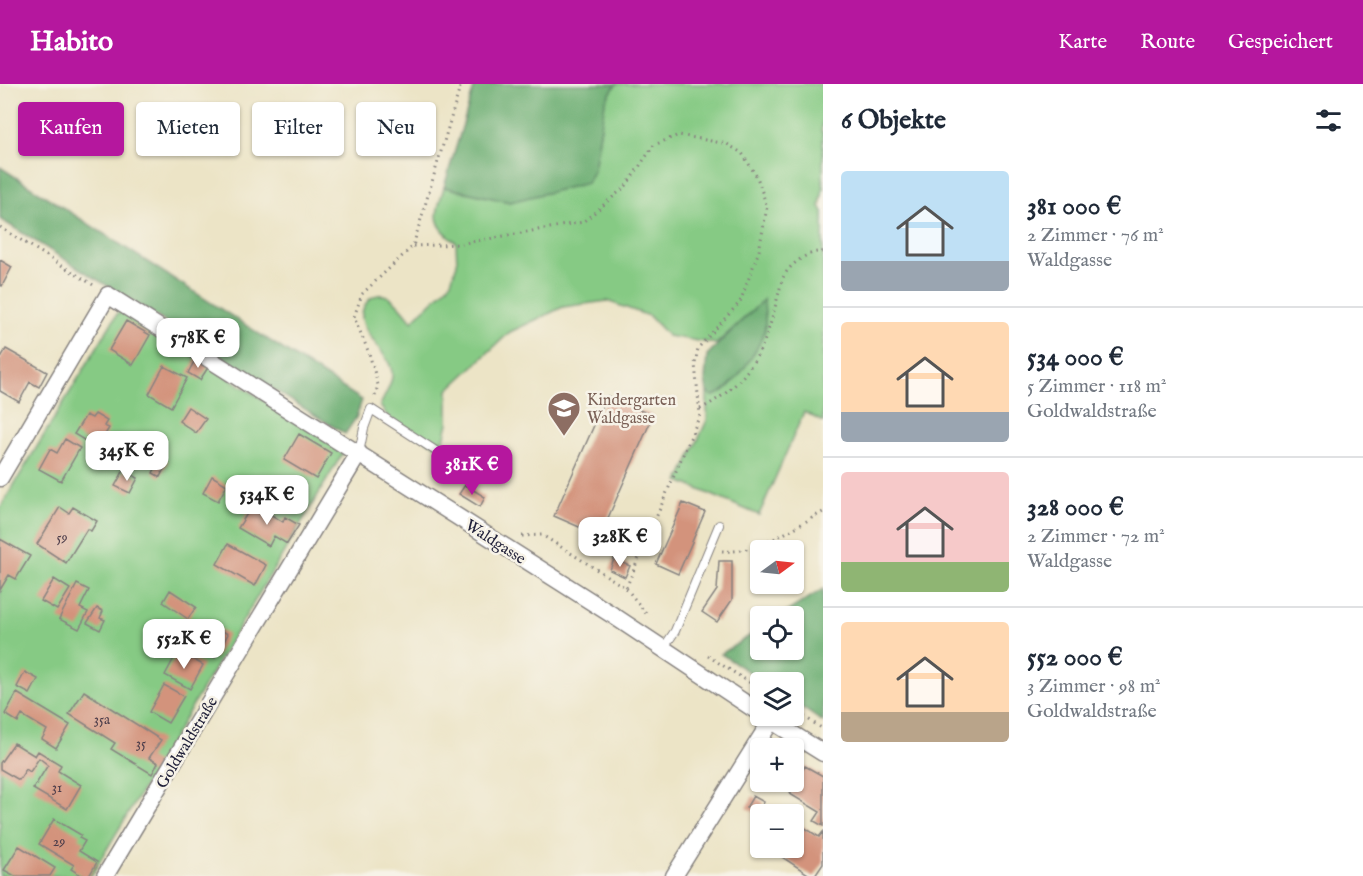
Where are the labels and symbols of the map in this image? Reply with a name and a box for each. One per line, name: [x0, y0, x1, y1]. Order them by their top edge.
pin: 578K €: [149, 318, 247, 369]
school or university icon: Kindergarten Waldgasse: [546, 390, 582, 437]
place label: Kindergarten Waldgasse: [587, 391, 676, 429]
pin: 345K €: [78, 431, 176, 482]
pin: 381K €: [423, 445, 521, 496]
pin: 534K €: [218, 475, 316, 526]
street label: Waldgasse: [461, 516, 529, 570]
pin: 328K €: [571, 517, 669, 568]
house number: 59: [56, 529, 68, 547]
north arrow: [750, 540, 804, 594]
pin: 552K €: [135, 619, 233, 670]
street label: Goldwaldstraße: [152, 693, 223, 793]
house number: 35a: [94, 711, 111, 729]
house number: 35: [136, 735, 146, 753]
house number: 31: [52, 779, 62, 797]
house number: 29: [53, 833, 65, 851]

